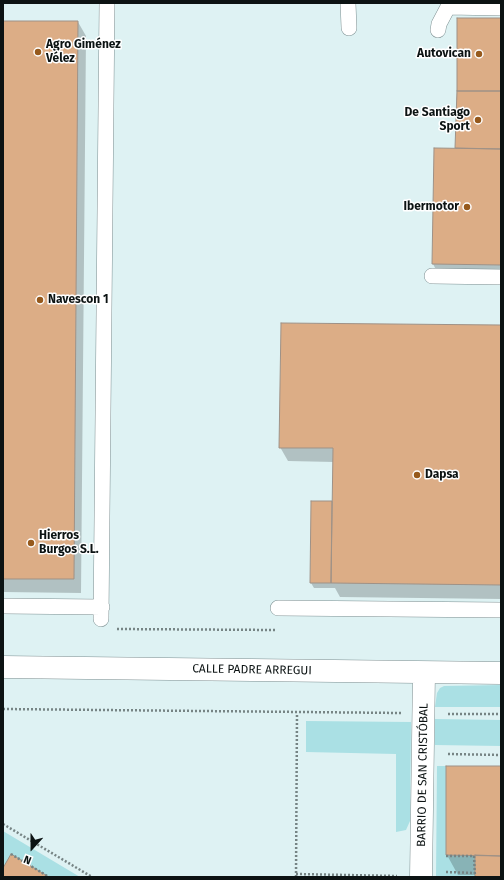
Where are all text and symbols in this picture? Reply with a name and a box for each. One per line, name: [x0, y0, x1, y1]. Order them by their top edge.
place label: Agro Giménez Vélez: [46, 38, 121, 66]
marker: Agro Giménez Vélez: [33, 47, 43, 57]
place label: Autovican: [417, 47, 471, 61]
marker: Autovican: [474, 49, 484, 59]
place label: De Santiago Sport: [405, 106, 470, 134]
marker: De Santiago Sport: [473, 115, 483, 125]
place label: Ibermotor: [404, 200, 459, 214]
marker: Ibermotor: [462, 202, 472, 212]
place label: Navescon 1: [48, 293, 109, 307]
marker: Navescon 1: [35, 295, 45, 305]
place label: Dapsa: [425, 468, 459, 482]
marker: Dapsa: [412, 470, 422, 480]
place label: Hierros Burgos S.L.: [39, 529, 99, 557]
marker: Hierros Burgos S.L.: [26, 538, 36, 548]
street label: CALLE PADRE ARREGUI: [192, 662, 312, 678]
street label: BARRIO DE SAN CRISTÓBAL: [415, 703, 431, 847]
north arrow: [12, 828, 52, 868]
text: N: [22, 852, 33, 867]

